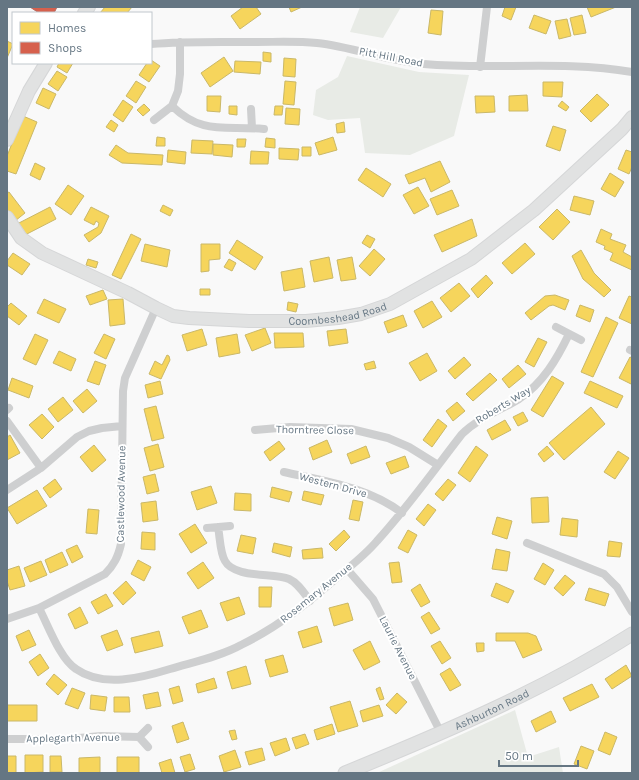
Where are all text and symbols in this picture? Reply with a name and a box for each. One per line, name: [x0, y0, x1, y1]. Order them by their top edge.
legend: [12, 12, 152, 64]
text: Homes: [48, 21, 86, 35]
text: Shops: [48, 41, 82, 55]
street label: Pitt Hill Road: [358, 44, 424, 70]
street label: Coombeshead Road: [288, 299, 388, 328]
street label: Roberts Way: [473, 383, 533, 427]
street label: Thorntree Close: [276, 423, 354, 437]
street label: Castlewood Avenue: [114, 445, 128, 542]
street label: Western Drive: [298, 470, 369, 500]
street label: Rosemary Avenue: [278, 560, 355, 626]
street label: Laurie Avenue: [376, 614, 420, 682]
street label: Ashburton Road: [453, 686, 531, 732]
street label: Applegarth Avenue: [26, 731, 120, 745]
scale bar: [499, 742, 578, 768]
text: 50 m: [505, 749, 533, 763]

